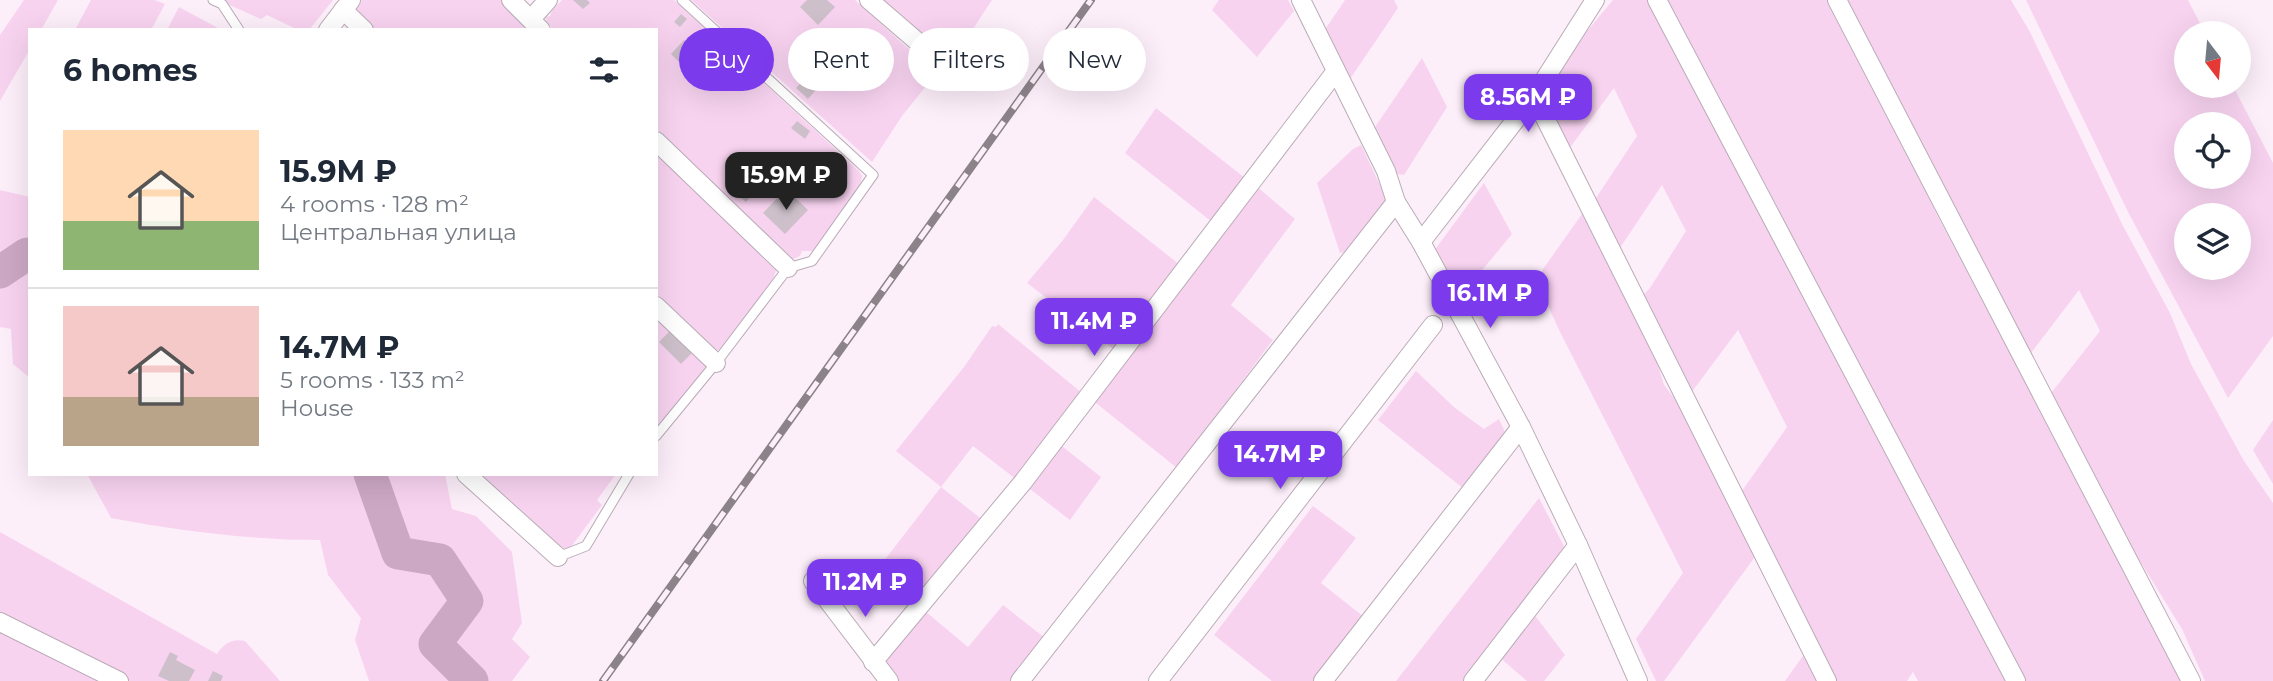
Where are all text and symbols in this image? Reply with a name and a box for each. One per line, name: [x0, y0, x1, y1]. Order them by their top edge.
north arrow: [2174, 21, 2250, 98]
map controls: [2174, 21, 2251, 280]
chip: Buy: [679, 28, 774, 91]
chip: Rent: [788, 28, 894, 91]
chip: Filters: [908, 28, 1029, 91]
chip: New: [1043, 28, 1146, 91]
icon: filters: [585, 51, 623, 89]
text: 6 homes: [63, 52, 198, 89]
pin: 8.56M ₽: [1463, 74, 1593, 134]
text: 8.56M ₽: [1480, 83, 1576, 111]
button: locate: [2174, 112, 2251, 189]
pin: 15.9M ₽: [721, 152, 851, 212]
text: 15.9M ₽: [280, 153, 397, 190]
icon: home: [119, 158, 203, 242]
text: 15.9M ₽: [741, 161, 831, 189]
text: 4 rooms · 128 m²: [280, 190, 469, 218]
button: layers: [2174, 203, 2251, 280]
text: Центральная улица: [280, 218, 517, 246]
pin: 16.1M ₽: [1425, 270, 1555, 330]
text: 16.1M ₽: [1448, 279, 1532, 307]
pin: 11.4M ₽: [1029, 298, 1159, 358]
text: 11.4M ₽: [1051, 307, 1137, 335]
text: 14.7M ₽: [280, 329, 399, 366]
icon: home: [119, 334, 203, 418]
text: 5 rooms · 133 m²: [280, 366, 465, 394]
text: House: [280, 394, 354, 422]
pin: 14.7M ₽: [1215, 432, 1345, 491]
text: 14.7M ₽: [1234, 440, 1326, 468]
pin: 11.2M ₽: [800, 560, 930, 619]
text: 11.2M ₽: [823, 568, 907, 596]

